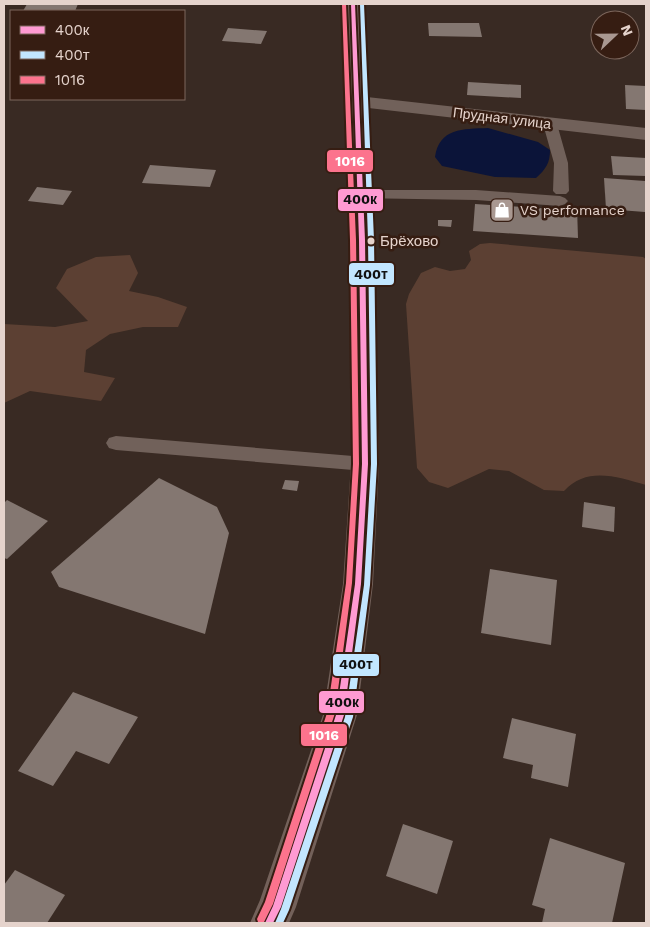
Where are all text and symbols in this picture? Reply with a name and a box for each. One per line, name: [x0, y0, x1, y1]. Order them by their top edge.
legend: [10, 10, 185, 100]
north arrow: [590, 10, 640, 60]
text: 400к: [55, 21, 90, 39]
text: N: [618, 22, 636, 38]
text: 400т: [55, 46, 90, 64]
text: 1016: [55, 71, 85, 89]
street label: Прудная улица: [452, 104, 552, 132]
line badge: 1016: [326, 149, 374, 173]
text: 1016: [335, 153, 365, 169]
line badge: 400к: [337, 188, 384, 212]
text: 400к: [343, 191, 378, 207]
shop icon: VS perfomance: [489, 197, 515, 223]
place label: VS perfomance: [520, 202, 625, 218]
place label: Брёхово: [380, 232, 438, 250]
marker: Брёхово: [366, 236, 376, 246]
line badge: 400т: [348, 262, 395, 286]
text: 400т: [354, 266, 388, 282]
line badge: 400т: [332, 653, 380, 677]
text: 400т: [339, 656, 373, 672]
line badge: 400к: [318, 690, 365, 714]
text: 400к: [325, 694, 360, 710]
line badge: 1016: [300, 723, 348, 747]
text: 1016: [309, 727, 339, 743]

